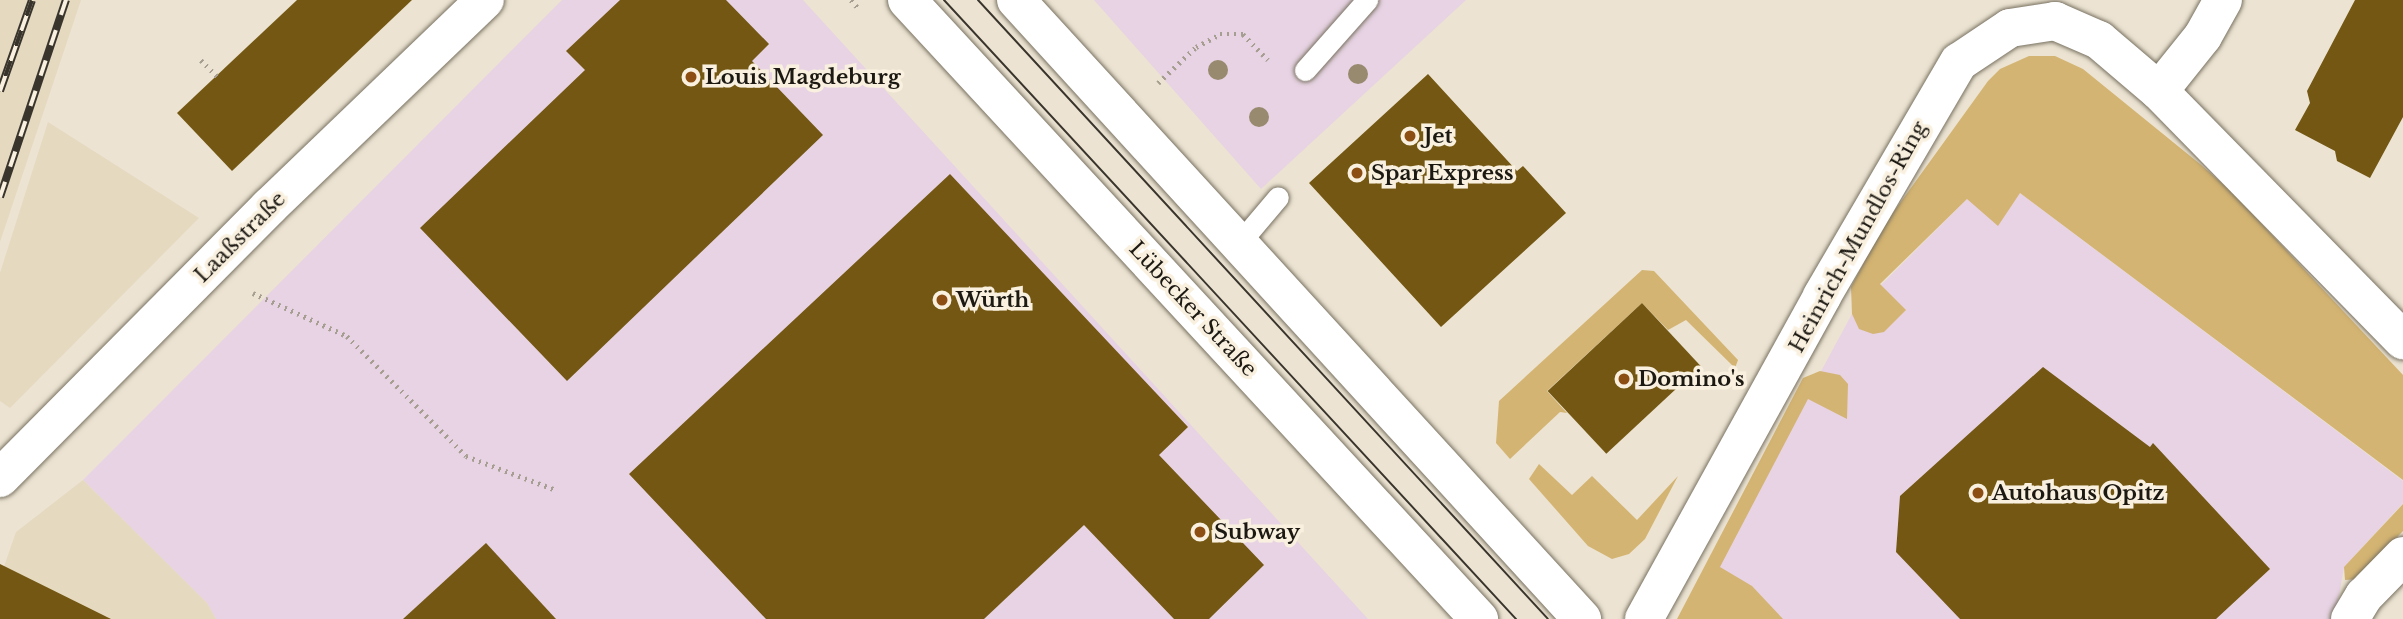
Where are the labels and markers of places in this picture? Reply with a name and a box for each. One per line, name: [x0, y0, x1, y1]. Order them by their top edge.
place label: Louis Magdeburg: [705, 64, 901, 90]
marker: Louis Magdeburg: [683, 69, 699, 85]
place label: Jet: [1424, 123, 1452, 149]
marker: Jet: [1402, 128, 1418, 144]
place label: Spar Express: [1371, 160, 1514, 186]
marker: Spar Express: [1349, 165, 1365, 181]
place label: Würth: [956, 287, 1029, 313]
marker: Würth: [934, 292, 950, 308]
place label: Domino's: [1638, 366, 1745, 392]
marker: Domino's: [1616, 371, 1632, 387]
place label: Autohaus Opitz: [1992, 480, 2164, 506]
marker: Autohaus Opitz: [1970, 485, 1986, 501]
place label: Subway: [1214, 519, 1300, 545]
marker: Subway: [1192, 524, 1208, 540]

